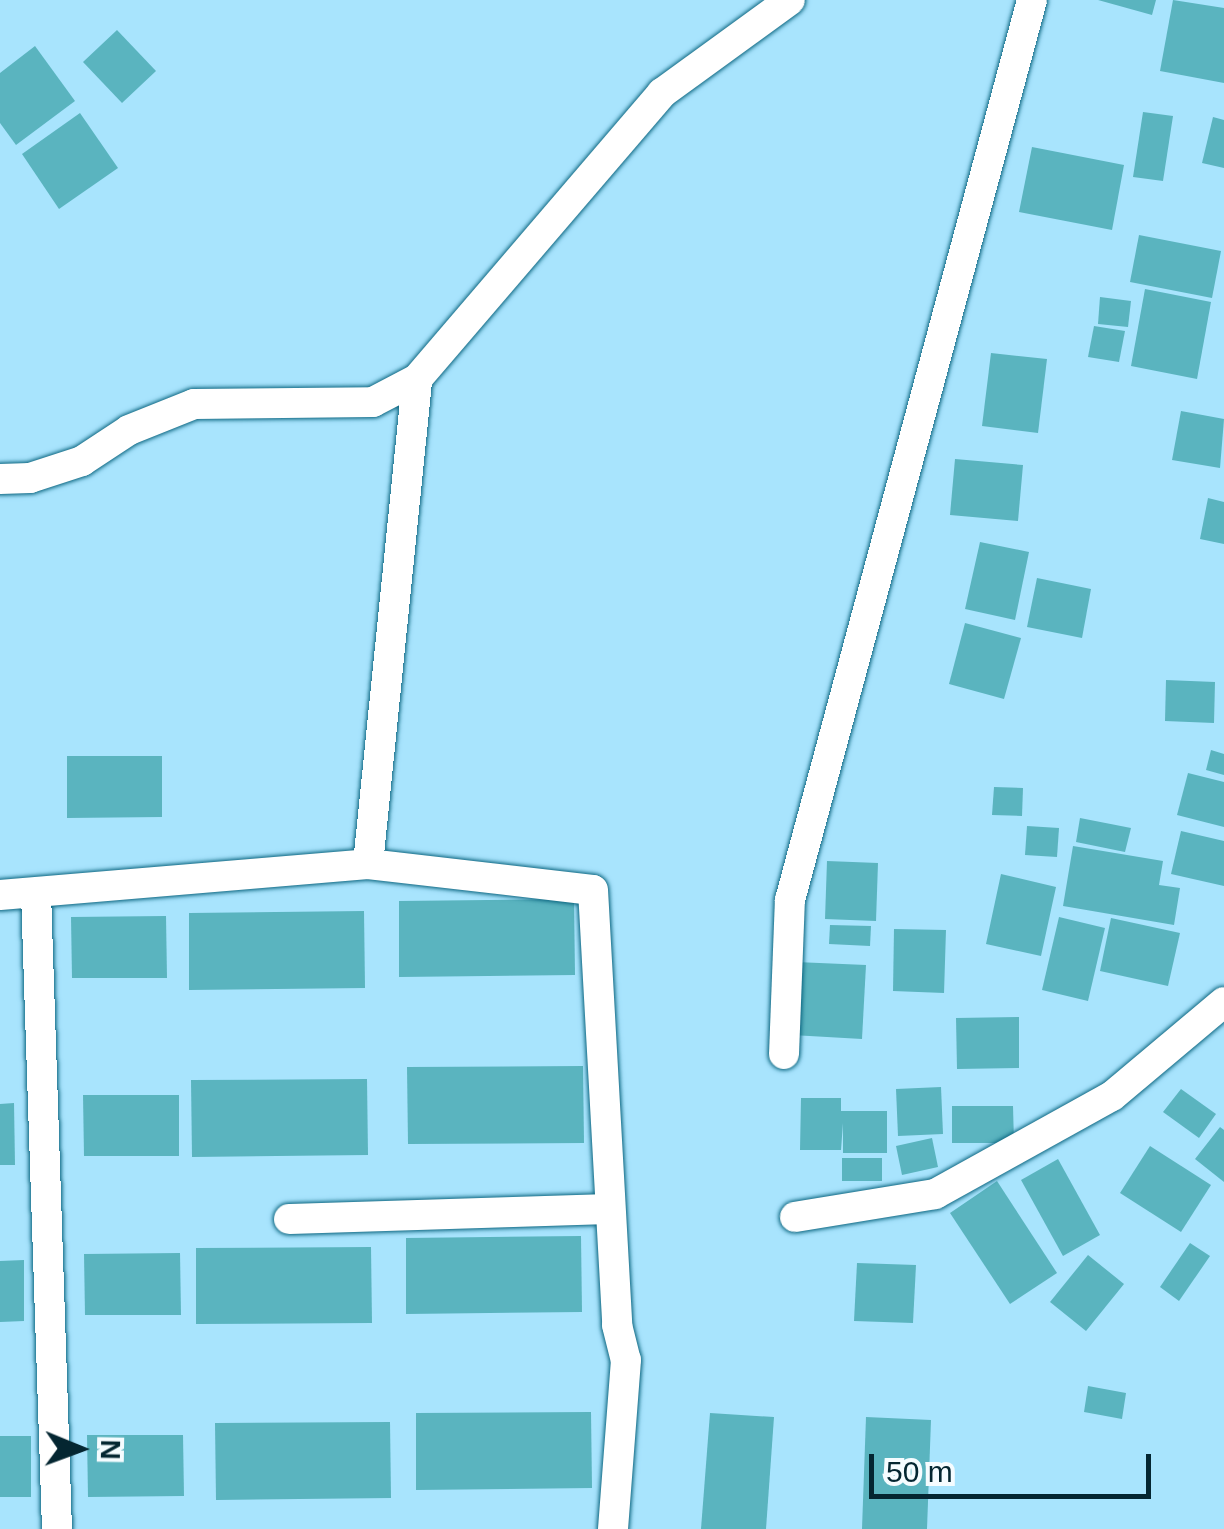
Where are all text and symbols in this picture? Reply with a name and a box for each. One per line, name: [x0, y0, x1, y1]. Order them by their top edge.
north arrow: [30, 1399, 130, 1499]
scale bar: [874, 1434, 1156, 1496]
text: N: [95, 1439, 126, 1460]
text: 50 m: [886, 1455, 953, 1488]

